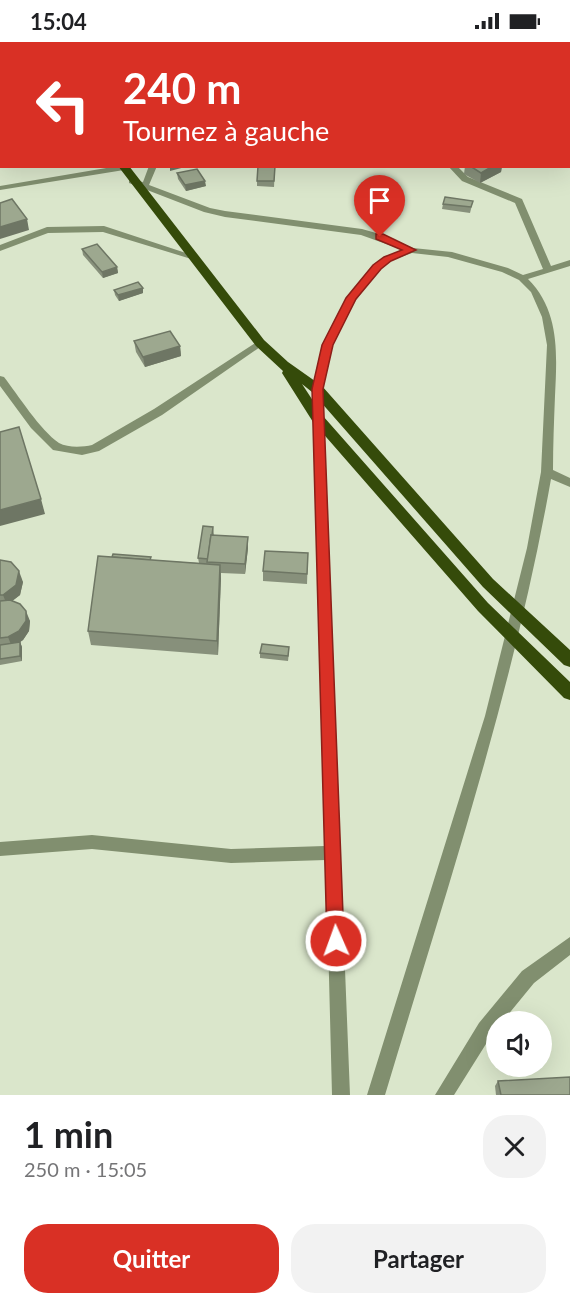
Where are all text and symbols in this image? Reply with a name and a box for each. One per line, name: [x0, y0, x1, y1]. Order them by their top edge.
text: 15:04: [30, 8, 87, 35]
text: 240 m: [123, 63, 241, 113]
icon: left: [24, 66, 102, 144]
text: Tournez à gauche: [123, 114, 329, 147]
pin: [354, 175, 405, 237]
icon: arrive: [363, 184, 396, 217]
position arrow: [304, 909, 368, 973]
map controls: [486, 1011, 552, 1077]
button: sound: [486, 1011, 552, 1077]
text: 1 min: [24, 1112, 113, 1156]
button: close: [483, 1115, 546, 1178]
text: 250 m · 15:05: [24, 1157, 147, 1181]
button: Quitter: [24, 1224, 279, 1293]
button: Partager: [291, 1224, 546, 1293]

